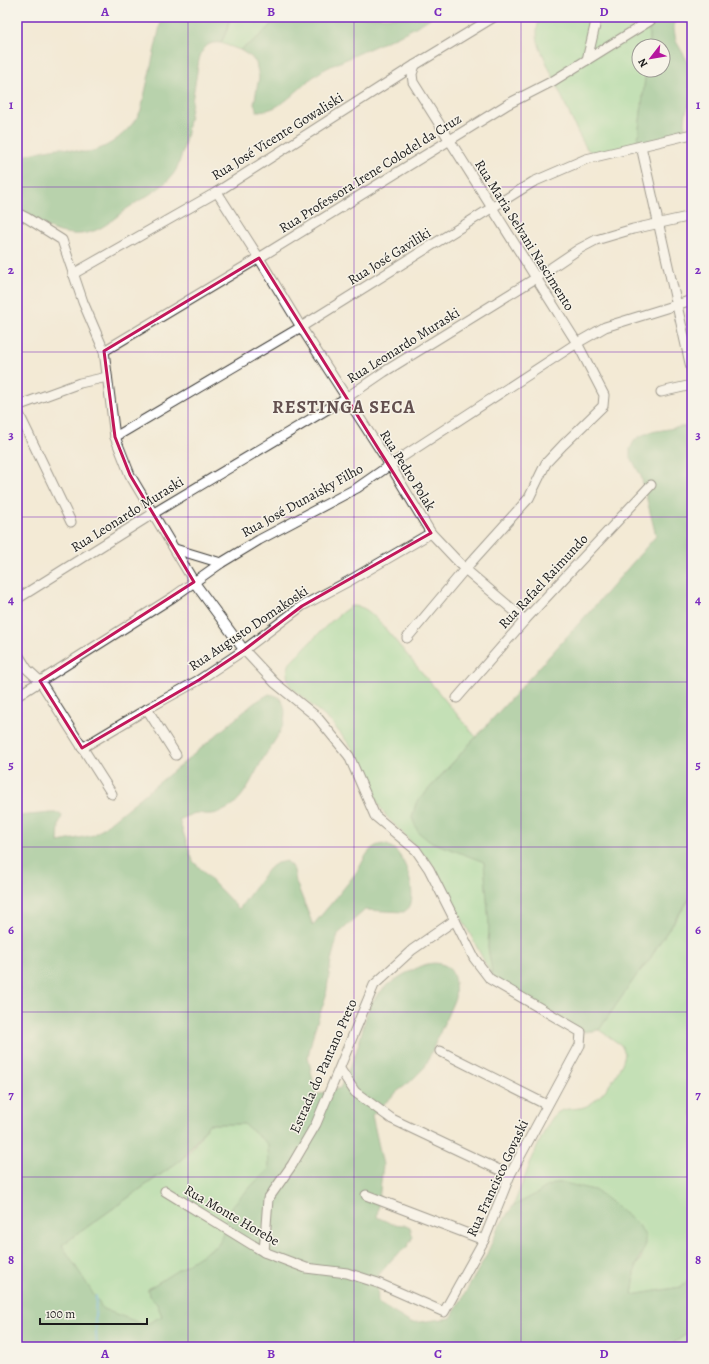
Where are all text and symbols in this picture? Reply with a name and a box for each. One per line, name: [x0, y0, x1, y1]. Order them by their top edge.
text: A: [100, 3, 110, 20]
text: B: [267, 3, 275, 20]
text: C: [434, 3, 442, 20]
text: D: [599, 3, 609, 20]
north arrow: [631, 38, 671, 78]
text: N: [634, 56, 651, 70]
street label: Rua José Vicente Gowaliski: [208, 88, 347, 185]
text: 1: [9, 96, 14, 113]
text: 1: [696, 96, 701, 113]
street label: Rua Professora Irene Colodel da Cruz: [275, 109, 465, 238]
street label: Rua Maria Selvani Nascimento: [470, 156, 579, 314]
street label: Rua José Gaviliki: [344, 223, 434, 290]
text: 2: [8, 261, 15, 278]
text: 2: [695, 261, 702, 278]
street label: Rua Leonardo Muraski: [343, 303, 463, 388]
district label: RESTINGA SECA: [272, 395, 416, 419]
text: 3: [8, 426, 14, 443]
street label: Rua Pedro Polak: [375, 426, 440, 514]
text: 3: [695, 426, 701, 443]
street label: Rua José Dunaisky Filho: [238, 459, 367, 542]
street label: Rua Leonardo Muraski: [67, 472, 187, 557]
street label: Rua Rafael Raimundo: [494, 530, 592, 633]
street label: Rua Augusto Domakoski: [185, 581, 312, 675]
text: 4: [8, 591, 14, 608]
text: 4: [695, 591, 701, 608]
text: 5: [8, 756, 14, 773]
text: 5: [695, 756, 701, 773]
text: 6: [8, 921, 14, 938]
text: 6: [695, 921, 701, 938]
street label: Estrada do Pantano Preto: [285, 996, 362, 1136]
text: 7: [8, 1086, 14, 1103]
text: 7: [695, 1086, 701, 1103]
street label: Rua Francisco Govaski: [462, 1117, 533, 1240]
street label: Rua Monte Horebe: [181, 1180, 283, 1250]
text: 8: [8, 1251, 14, 1268]
text: 8: [695, 1251, 701, 1268]
scale bar: [40, 1300, 147, 1326]
text: 100 m: [46, 1306, 75, 1322]
text: A: [100, 1345, 110, 1362]
text: B: [267, 1345, 275, 1362]
text: C: [434, 1345, 442, 1362]
text: D: [599, 1345, 609, 1362]

